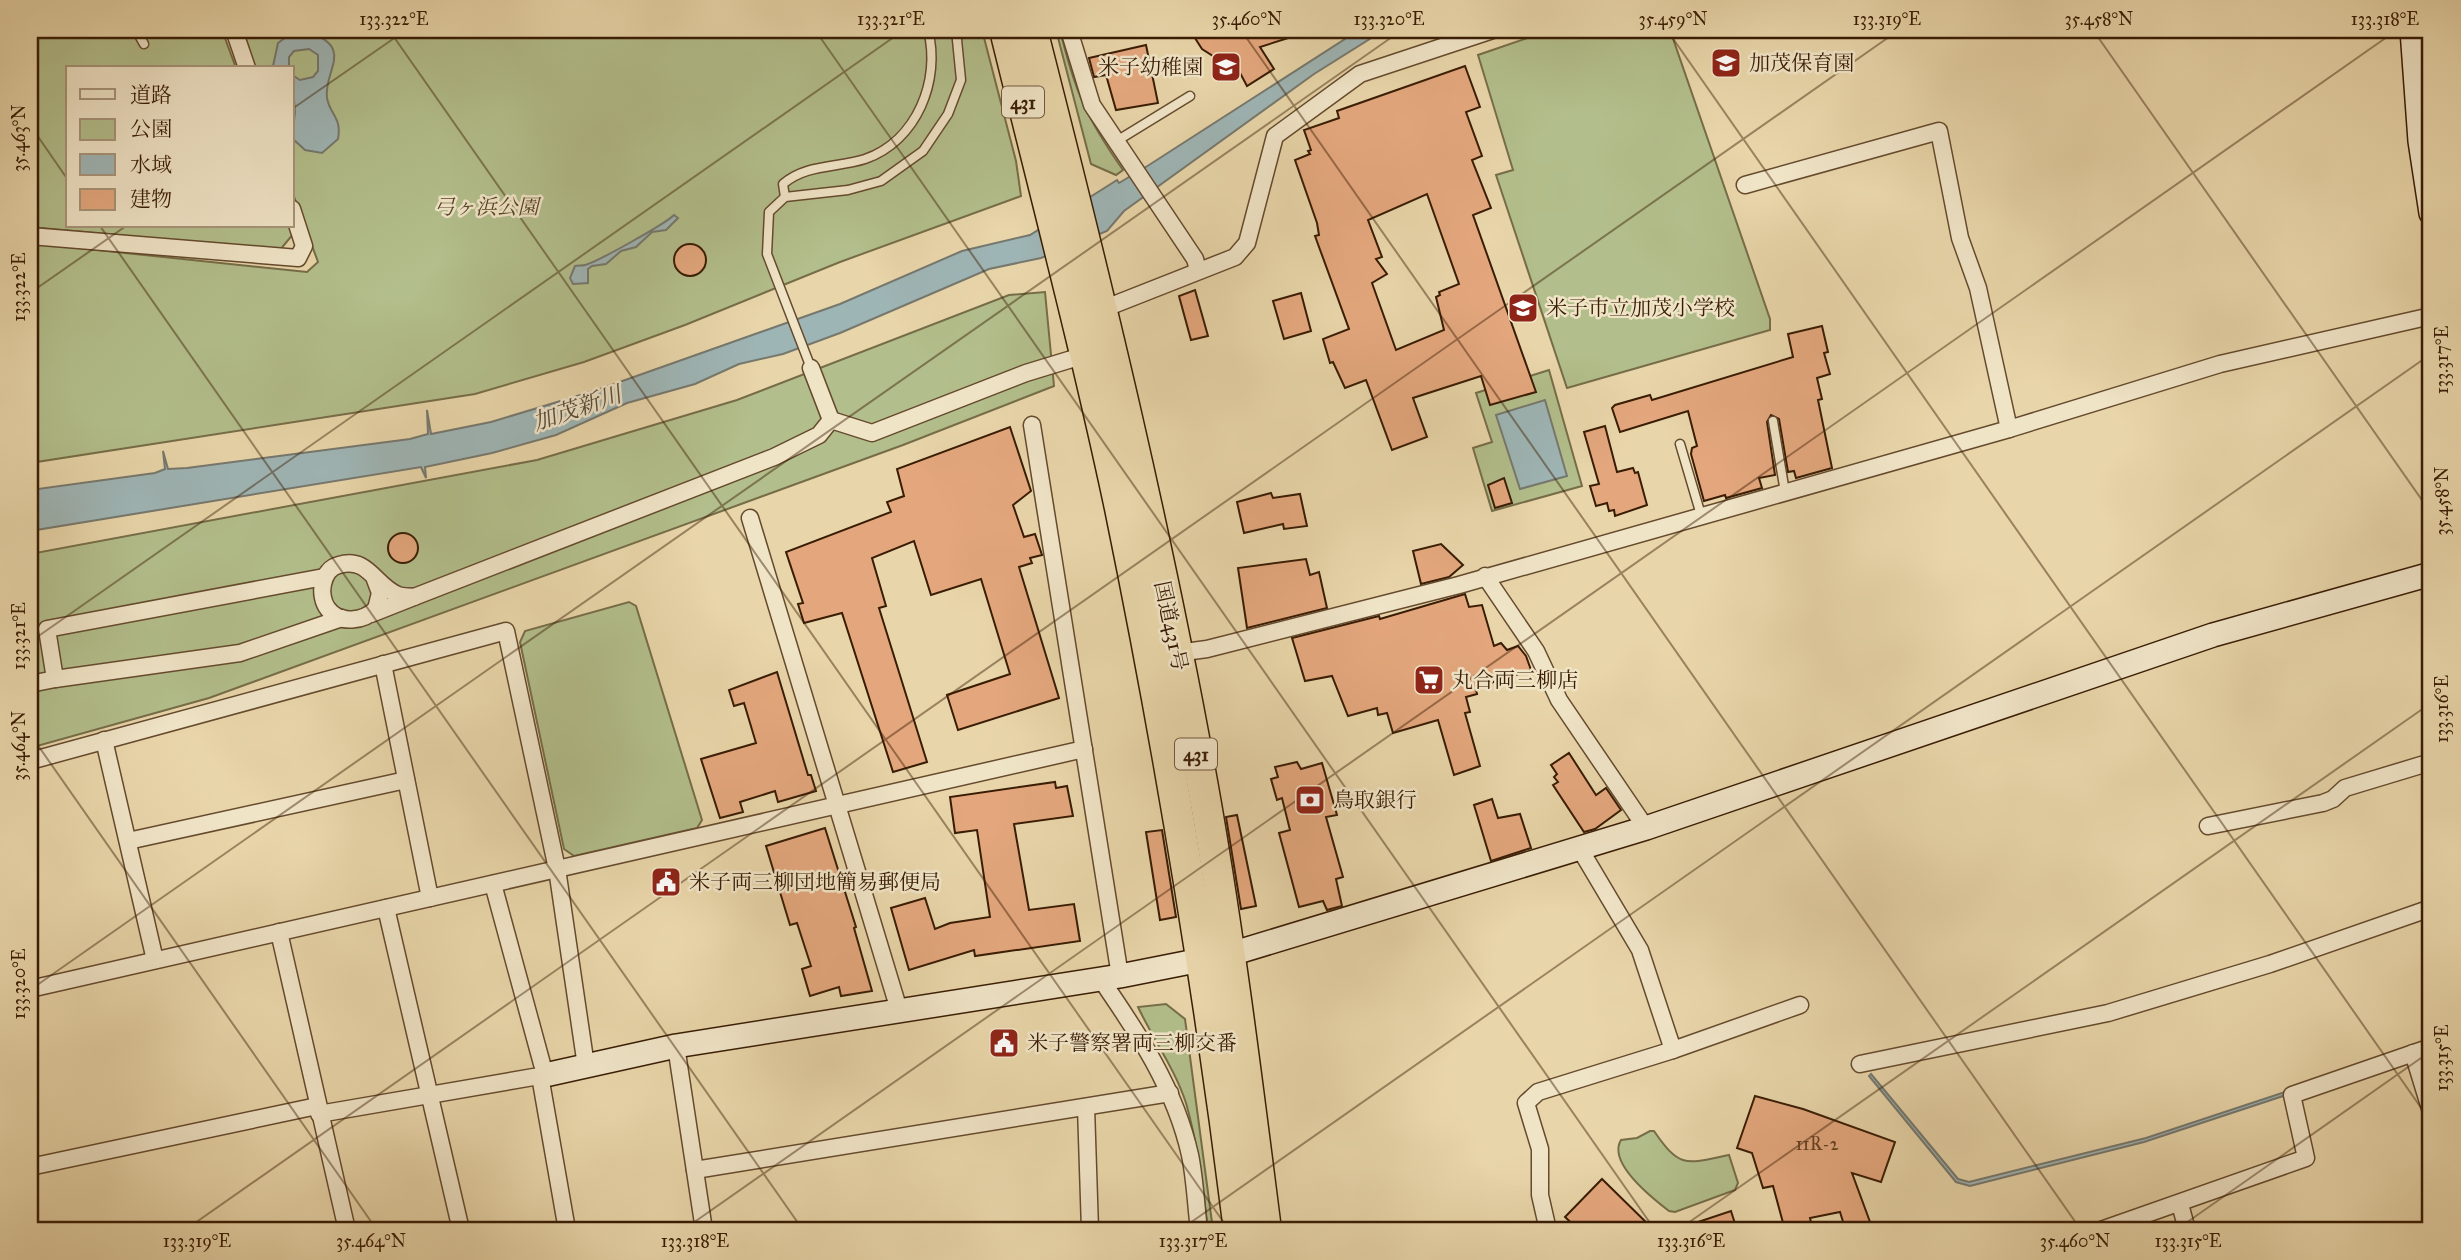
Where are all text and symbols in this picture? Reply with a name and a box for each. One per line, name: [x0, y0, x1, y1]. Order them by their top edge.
text: 133.322°E: [359, 8, 429, 30]
text: 133.321°E: [857, 8, 925, 30]
text: 35.460°N: [1212, 8, 1282, 30]
text: 133.320°E: [1353, 8, 1425, 30]
text: 35.459°N: [1639, 8, 1707, 30]
text: 133.319°E: [1853, 8, 1921, 30]
text: 35.458°N: [2065, 8, 2133, 30]
text: 133.318°E: [2351, 8, 2419, 30]
school or university icon: 加茂保育園: [1709, 46, 1743, 80]
school or university icon: 米子幼稚園: [1209, 50, 1243, 84]
place label: 加茂保育園: [1749, 50, 1854, 76]
place label: 米子幼稚園: [1098, 54, 1203, 80]
legend: [66, 66, 294, 228]
text: 道路: [130, 82, 172, 108]
road number: 431: [1002, 86, 1044, 118]
text: 35.463°N: [8, 104, 30, 172]
text: 公園: [130, 116, 172, 142]
text: 水域: [130, 152, 172, 178]
text: 建物: [130, 186, 172, 212]
park label: 弓ヶ浜公園: [434, 194, 541, 220]
text: 133.322°E: [8, 252, 30, 322]
school or university icon: 米子市立加茂小学校: [1506, 291, 1540, 325]
place label: 米子市立加茂小学校: [1546, 295, 1735, 321]
text: 133.317°E: [2431, 326, 2453, 394]
water label: 加茂新川: [529, 379, 628, 436]
text: 35.458°N: [2431, 467, 2453, 535]
street label: 国道431号: [1149, 579, 1193, 673]
text: 133.321°E: [8, 602, 30, 670]
supermarket icon: 丸合両三柳店: [1412, 663, 1446, 697]
place label: 丸合両三柳店: [1452, 667, 1578, 693]
text: 133.316°E: [2431, 675, 2453, 743]
text: 35.464°N: [8, 711, 30, 781]
road number: 431: [1175, 738, 1217, 769]
bank icon: 鳥取銀行: [1293, 783, 1327, 817]
place label: 鳥取銀行: [1333, 787, 1417, 813]
public building icon: 米子両三柳団地簡易郵便局: [649, 865, 683, 899]
place label: 米子両三柳団地簡易郵便局: [689, 869, 941, 895]
text: 133.320°E: [8, 948, 30, 1020]
text: 133.315°E: [2431, 1024, 2453, 1092]
public building icon: 米子警察署両三柳交番: [987, 1026, 1021, 1060]
place label: 米子警察署両三柳交番: [1027, 1030, 1237, 1056]
house number: 11R-2: [1795, 1133, 1839, 1155]
text: 133.319°E: [163, 1230, 231, 1252]
text: 35.464°N: [336, 1230, 406, 1252]
text: 133.318°E: [661, 1230, 729, 1252]
text: 133.317°E: [1159, 1230, 1227, 1252]
text: 133.316°E: [1657, 1230, 1725, 1252]
text: 35.460°N: [2040, 1230, 2110, 1252]
text: 133.315°E: [2154, 1230, 2222, 1252]

